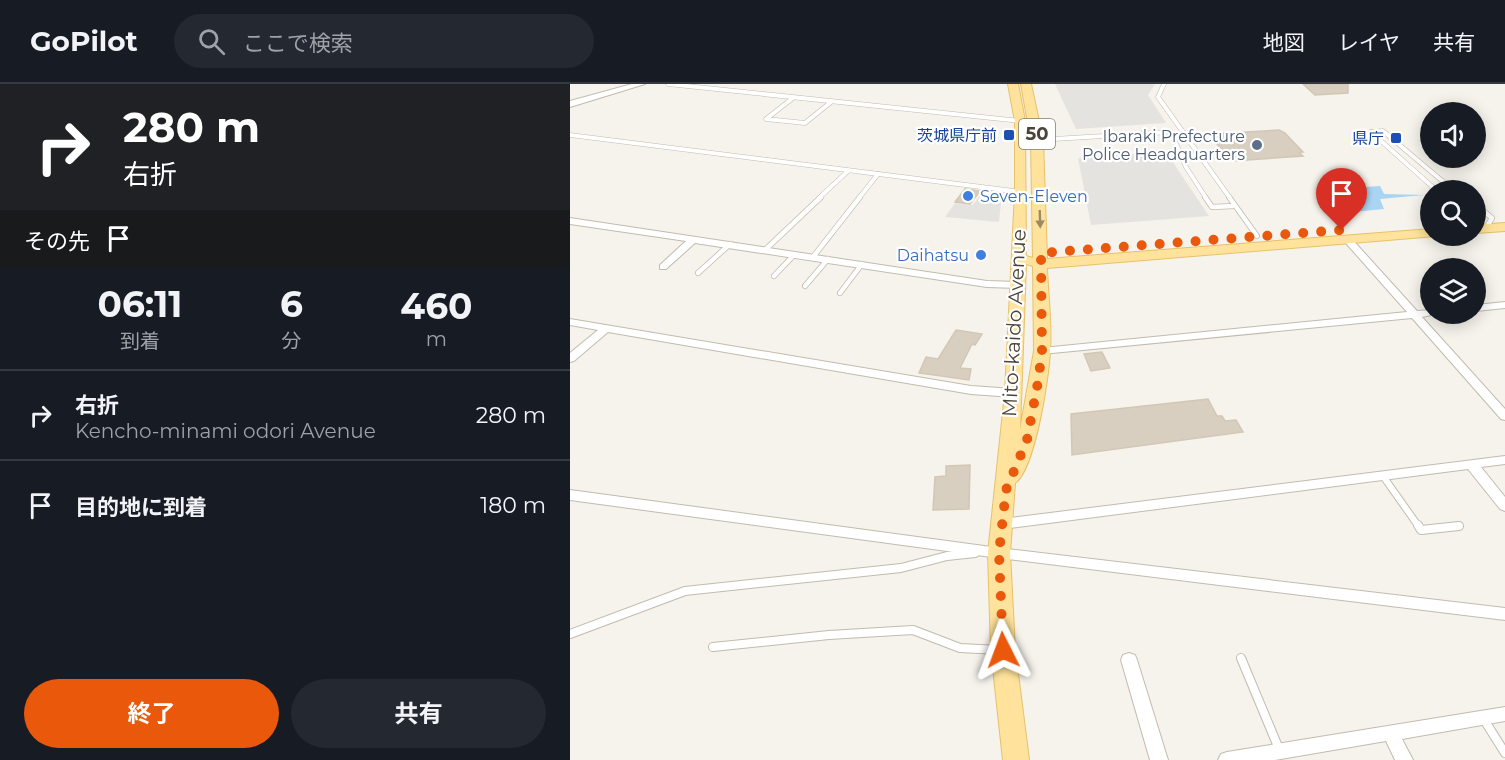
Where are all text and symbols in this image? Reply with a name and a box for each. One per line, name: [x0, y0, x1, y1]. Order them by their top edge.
search box: [174, 14, 594, 68]
text: GoPilot: [30, 24, 138, 58]
icon: search: [195, 25, 228, 58]
text: ここで検索: [243, 30, 353, 57]
text: 地図: [1263, 30, 1305, 55]
text: レイヤ: [1338, 30, 1400, 55]
text: 共有: [1433, 30, 1475, 55]
text: 280 m: [123, 101, 260, 153]
map controls: [1420, 102, 1486, 324]
button: sound: [1420, 102, 1486, 168]
icon: right: [24, 108, 102, 186]
road number: 50: [1019, 119, 1055, 149]
place label: 茨城県庁前: [917, 126, 997, 145]
place label: Ibaraki Prefecture Police Headquarters: [1082, 127, 1245, 164]
marker: 茨城県庁前: [1002, 128, 1016, 142]
place label: 県庁: [1352, 129, 1384, 148]
marker: 県庁: [1389, 131, 1403, 145]
marker: Ibaraki Prefecture Police Headquarters: [1250, 138, 1264, 152]
text: 右折: [123, 158, 177, 191]
pin: [1316, 168, 1367, 230]
icon: arrive: [1325, 177, 1358, 210]
button: search: [1420, 180, 1486, 246]
place label: Seven-Eleven: [980, 187, 1088, 206]
marker: Seven-Eleven: [961, 189, 975, 203]
one-way arrow: [1036, 210, 1045, 229]
icon: arrive: [102, 222, 135, 255]
text: その先: [24, 228, 90, 255]
street label: Mito-kaido Avenue: [997, 228, 1031, 418]
place label: Daihatsu: [897, 246, 969, 265]
marker: Daihatsu: [974, 248, 988, 262]
button: layers: [1420, 258, 1486, 324]
text: 06:11: [97, 282, 183, 326]
text: 6: [280, 282, 303, 326]
text: 460: [400, 284, 473, 328]
text: m: [426, 327, 447, 351]
text: 到着: [120, 329, 160, 353]
text: 分: [281, 329, 301, 353]
text: 右折: [75, 392, 119, 419]
icon: right: [24, 399, 57, 432]
text: 280 m: [476, 402, 546, 429]
text: Kencho-minami odori Avenue: [75, 419, 376, 443]
icon: arrive: [24, 489, 57, 522]
text: 180 m: [480, 492, 546, 519]
text: 目的地に到着: [75, 494, 207, 521]
position arrow: [971, 618, 1035, 682]
button: 終了: [24, 679, 279, 748]
button: 共有: [291, 679, 546, 748]

